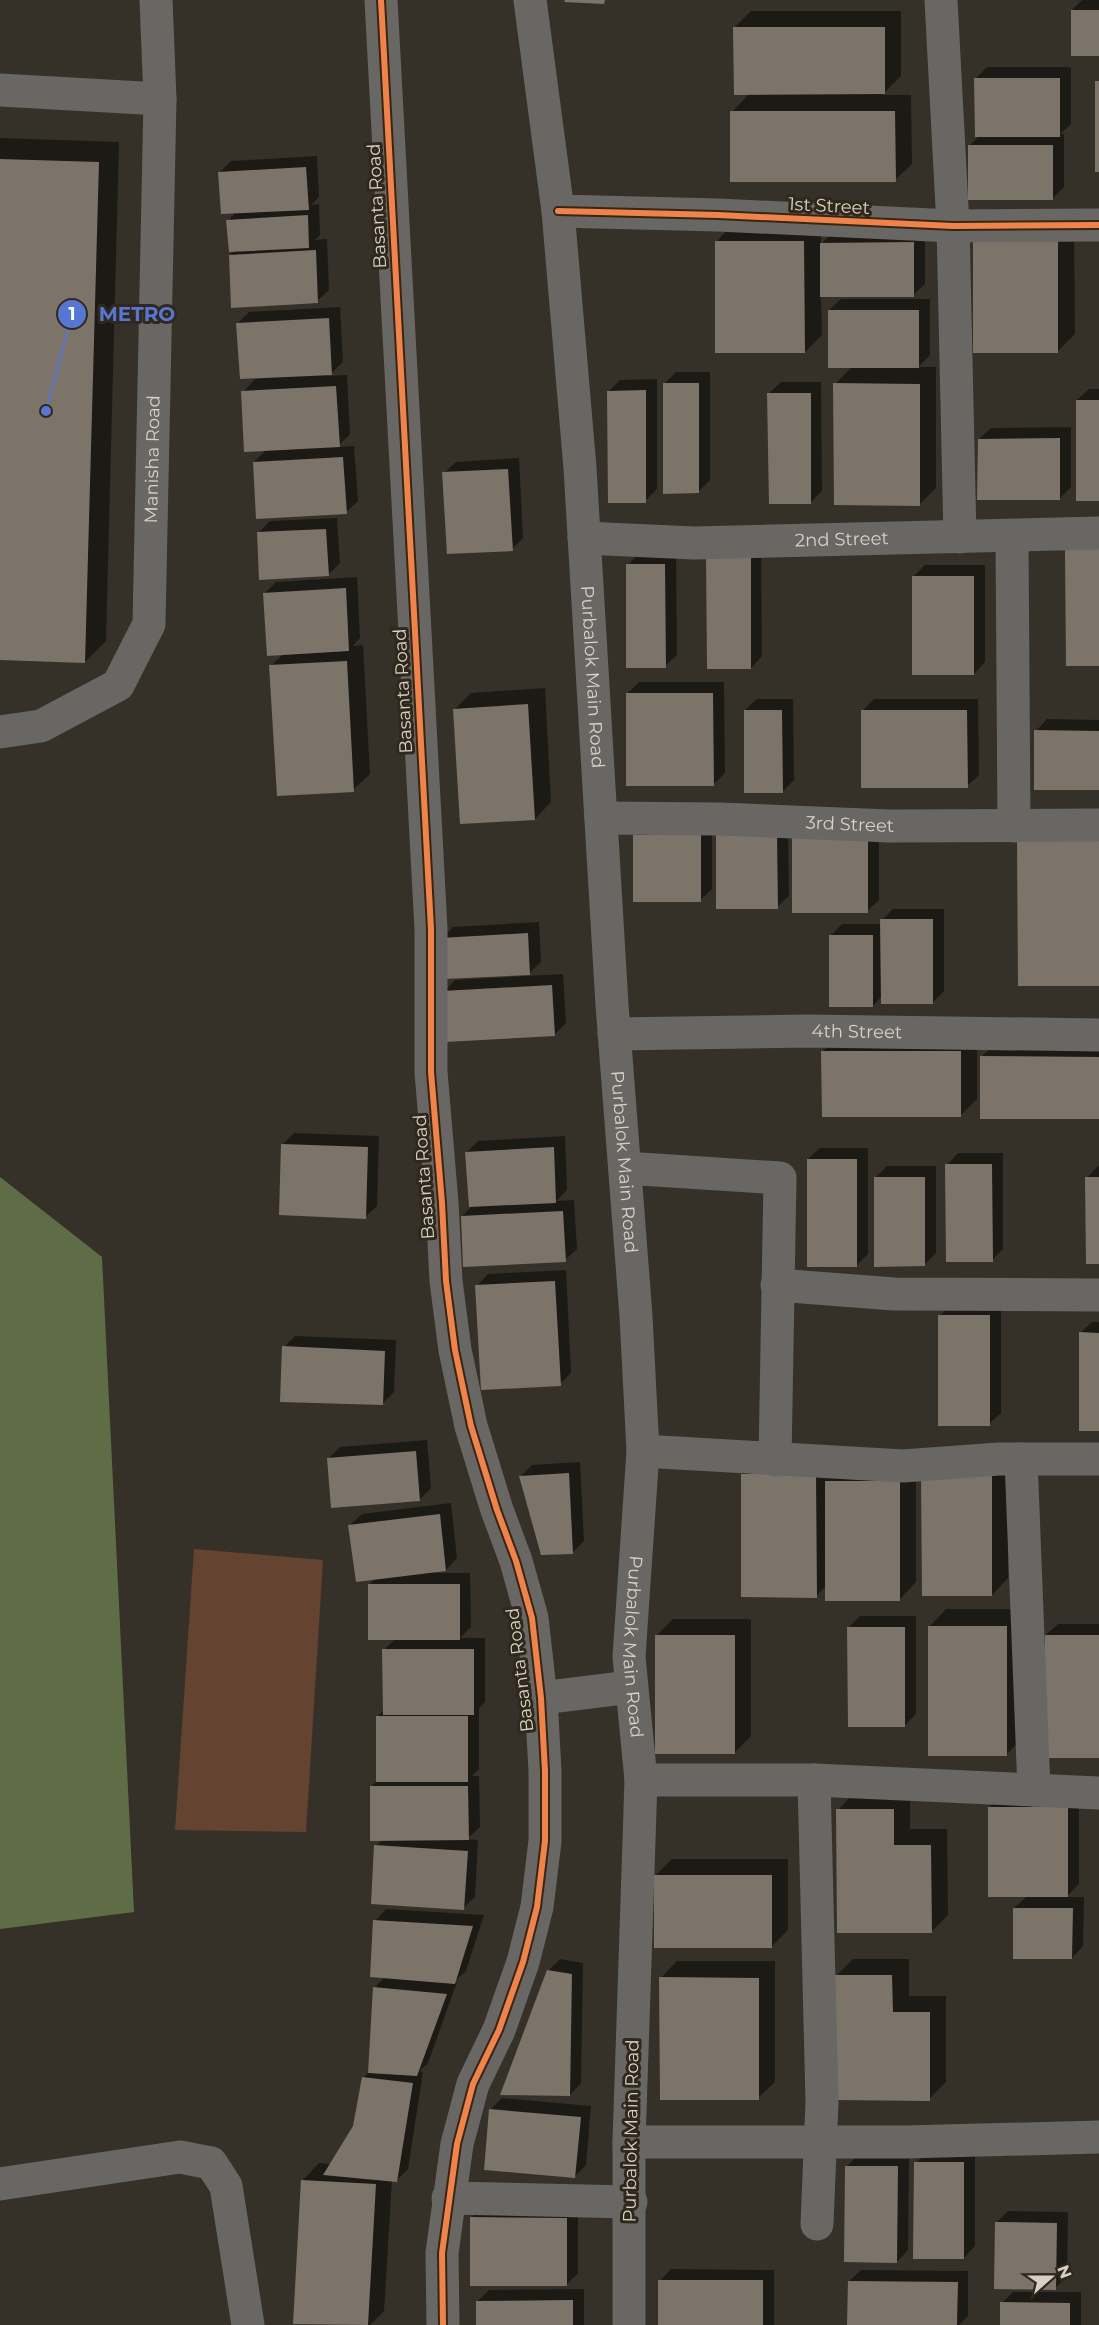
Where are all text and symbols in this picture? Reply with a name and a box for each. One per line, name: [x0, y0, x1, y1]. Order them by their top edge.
street label: Basanta Road: [363, 143, 391, 269]
street label: 1st Street: [788, 193, 870, 219]
callout: METRO: [57, 295, 187, 333]
text: METRO: [99, 302, 175, 326]
text: 1: [68, 303, 76, 325]
street label: Manisha Road: [140, 395, 165, 523]
street label: 2nd Street: [795, 527, 889, 552]
street label: Purbalok Main Road: [576, 585, 609, 769]
street label: Basanta Road: [389, 628, 417, 754]
street label: 3rd Street: [805, 812, 894, 837]
street label: 4th Street: [812, 1020, 902, 1043]
street label: Purbalok Main Road: [606, 1070, 642, 1254]
street label: Basanta Road: [409, 1114, 439, 1240]
street label: Purbalok Main Road: [618, 1555, 648, 1739]
street label: Basanta Road: [501, 1607, 539, 1733]
street label: Purbalok Main Road: [618, 2039, 644, 2223]
north arrow: [1021, 2247, 1081, 2307]
text: N: [1053, 2262, 1076, 2281]

